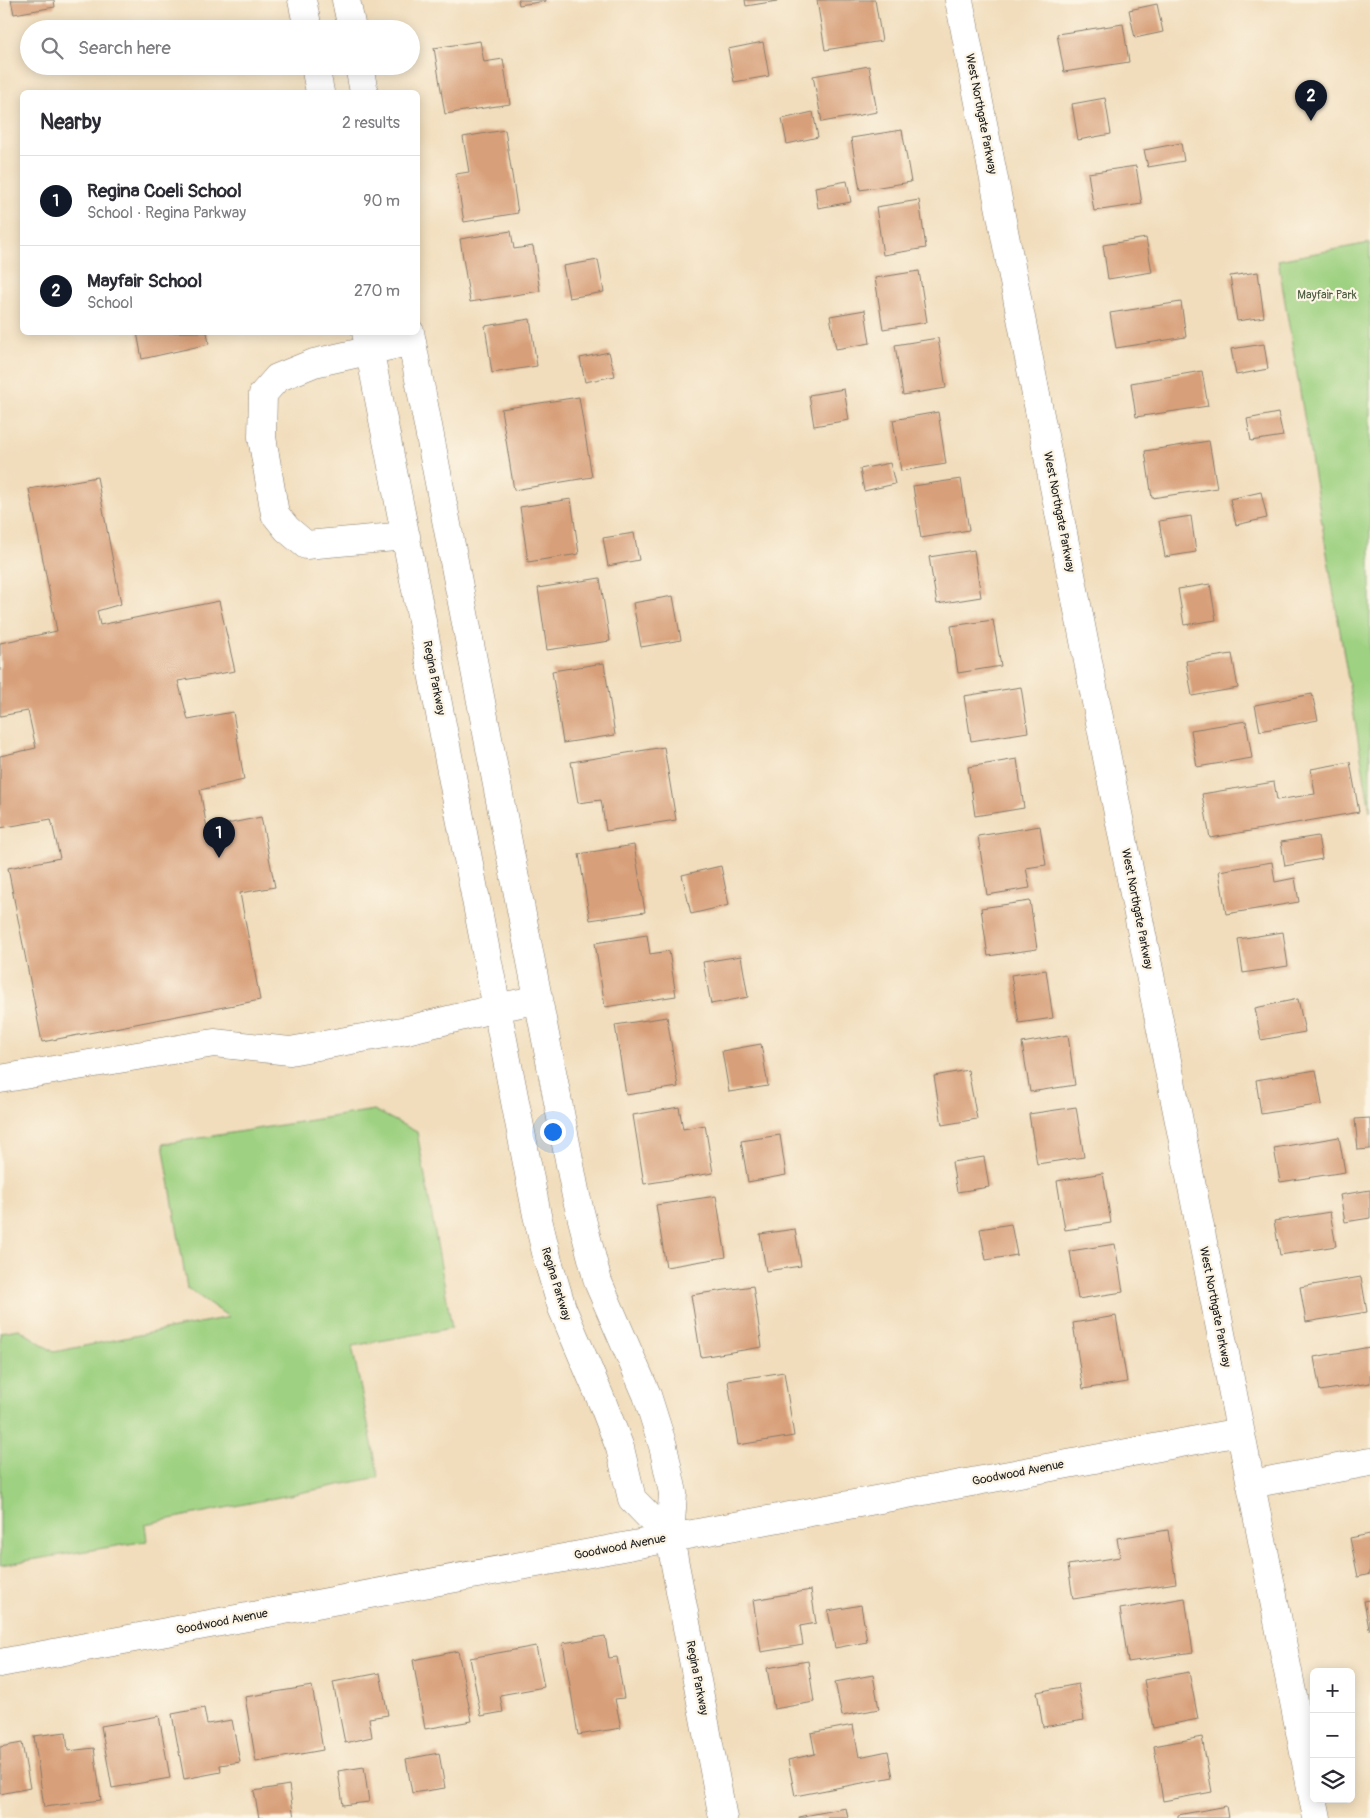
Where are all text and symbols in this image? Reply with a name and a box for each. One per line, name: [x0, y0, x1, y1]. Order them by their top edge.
search box: [20, 20, 420, 75]
icon: search: [38, 34, 66, 62]
text: Search here: [78, 36, 171, 60]
street label: West Northgate Parkway: [962, 52, 1000, 176]
pin: 2: [1295, 80, 1327, 121]
text: Nearby: [40, 109, 101, 136]
text: 2 results: [342, 113, 400, 133]
text: Regina Coeli School: [87, 179, 242, 203]
text: 1: [53, 191, 59, 211]
text: 90 m: [363, 191, 400, 211]
text: School · Regina Parkway: [87, 203, 246, 223]
text: Mayfair School: [87, 269, 202, 293]
text: 2: [52, 281, 60, 301]
text: 270 m: [354, 281, 400, 301]
park label: Mayfair Park: [1297, 288, 1357, 303]
text: School: [87, 293, 133, 313]
street label: West Northgate Parkway: [1040, 450, 1078, 574]
street label: Regina Parkway: [419, 639, 449, 717]
pin: 1: [203, 817, 235, 858]
street label: West Northgate Parkway: [1118, 847, 1156, 971]
your location: [540, 1119, 566, 1145]
street label: West Northgate Parkway: [1196, 1245, 1234, 1369]
street label: Regina Parkway: [538, 1246, 574, 1322]
street label: Goodwood Avenue: [971, 1457, 1065, 1489]
street label: Goodwood Avenue: [573, 1531, 667, 1563]
street label: Goodwood Avenue: [175, 1606, 269, 1638]
street label: Regina Parkway: [682, 1639, 712, 1717]
map controls: [1310, 1668, 1355, 1803]
button: +: [1310, 1668, 1355, 1713]
button: −: [1310, 1713, 1355, 1758]
button: layers: [1310, 1758, 1355, 1803]

